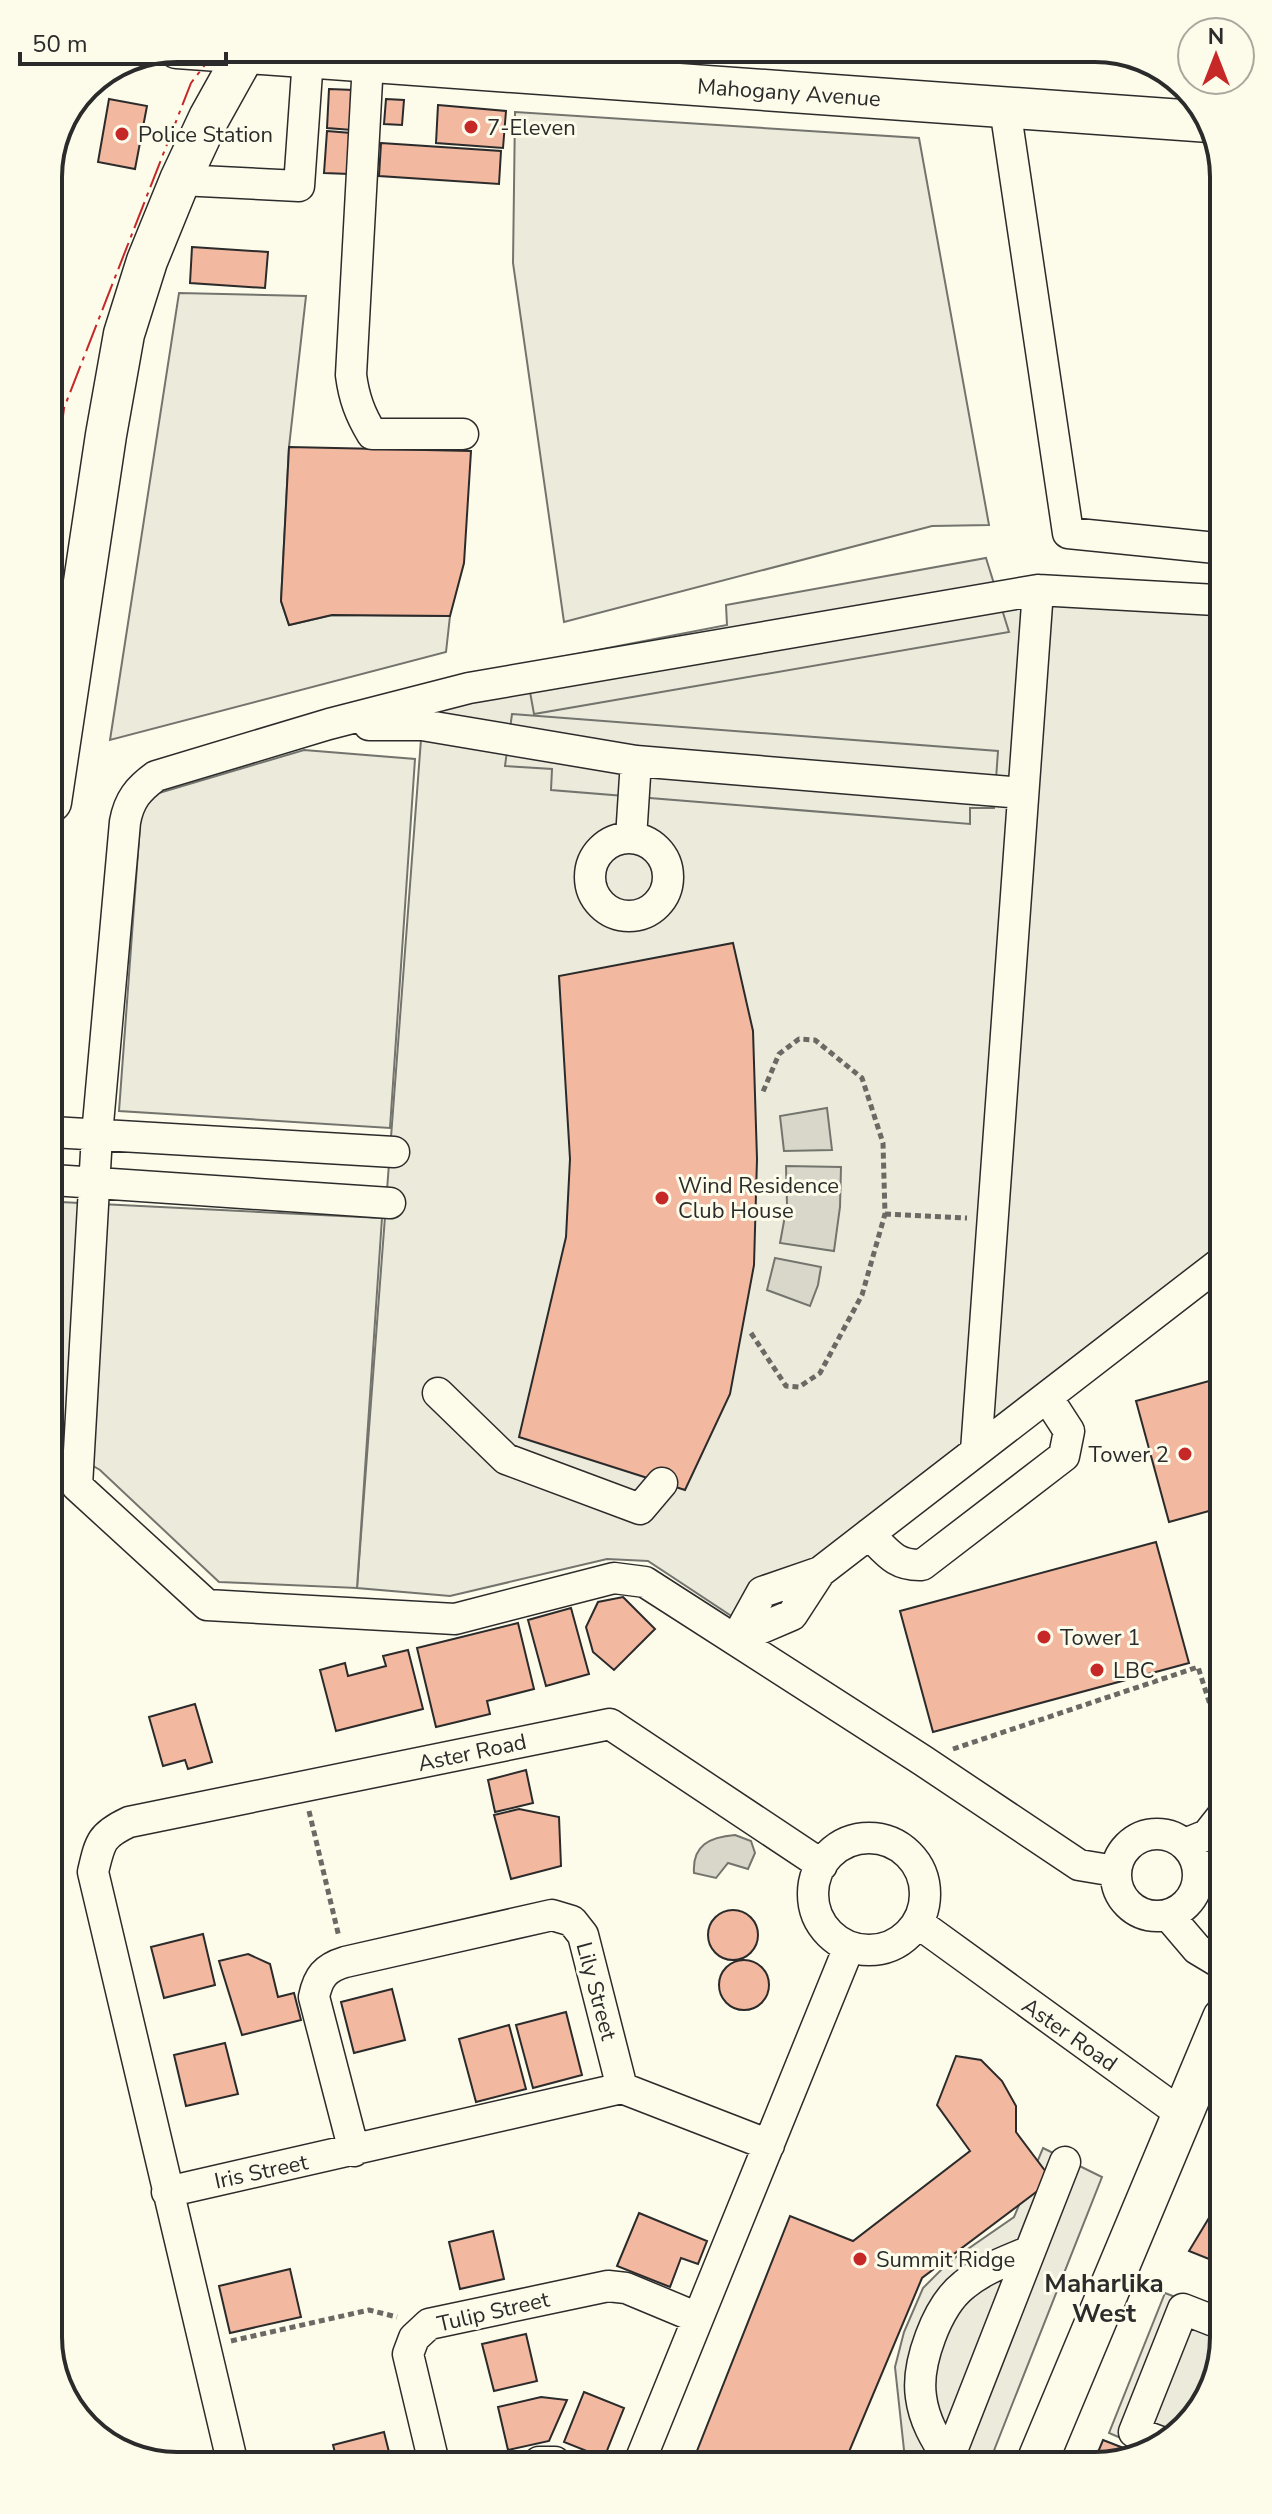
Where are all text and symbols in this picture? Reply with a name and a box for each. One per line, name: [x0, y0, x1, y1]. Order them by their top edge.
scale bar: [20, 16, 226, 66]
north arrow: [1176, 16, 1256, 96]
text: N: [1208, 22, 1224, 52]
text: 50 m: [32, 28, 88, 60]
street label: Mahogany Avenue: [696, 72, 882, 114]
place label: 7-Eleven: [487, 113, 576, 143]
marker: 7-Eleven: [462, 118, 480, 136]
place label: Police Station: [138, 120, 273, 150]
marker: Police Station: [113, 125, 131, 143]
place label: Wind Residence Club House: [678, 1171, 839, 1226]
marker: Wind Residence Club House: [653, 1189, 671, 1207]
place label: Tower 2: [1089, 1440, 1169, 1470]
marker: Tower 2: [1176, 1445, 1194, 1463]
place label: Tower 1: [1060, 1623, 1140, 1653]
marker: Tower 1: [1035, 1628, 1053, 1646]
place label: LBC: [1113, 1656, 1155, 1686]
marker: LBC: [1088, 1661, 1106, 1679]
street label: Aster Road: [415, 1727, 529, 1779]
street label: Lily Street: [569, 1939, 624, 2044]
street label: Aster Road: [1016, 1991, 1123, 2079]
street label: Iris Street: [212, 2147, 311, 2197]
place label: Summit Ridge: [876, 2245, 1015, 2275]
marker: Summit Ridge: [851, 2250, 869, 2268]
district label: Maharlika West: [1044, 2266, 1164, 2331]
street label: Tulip Street: [434, 2284, 552, 2339]

